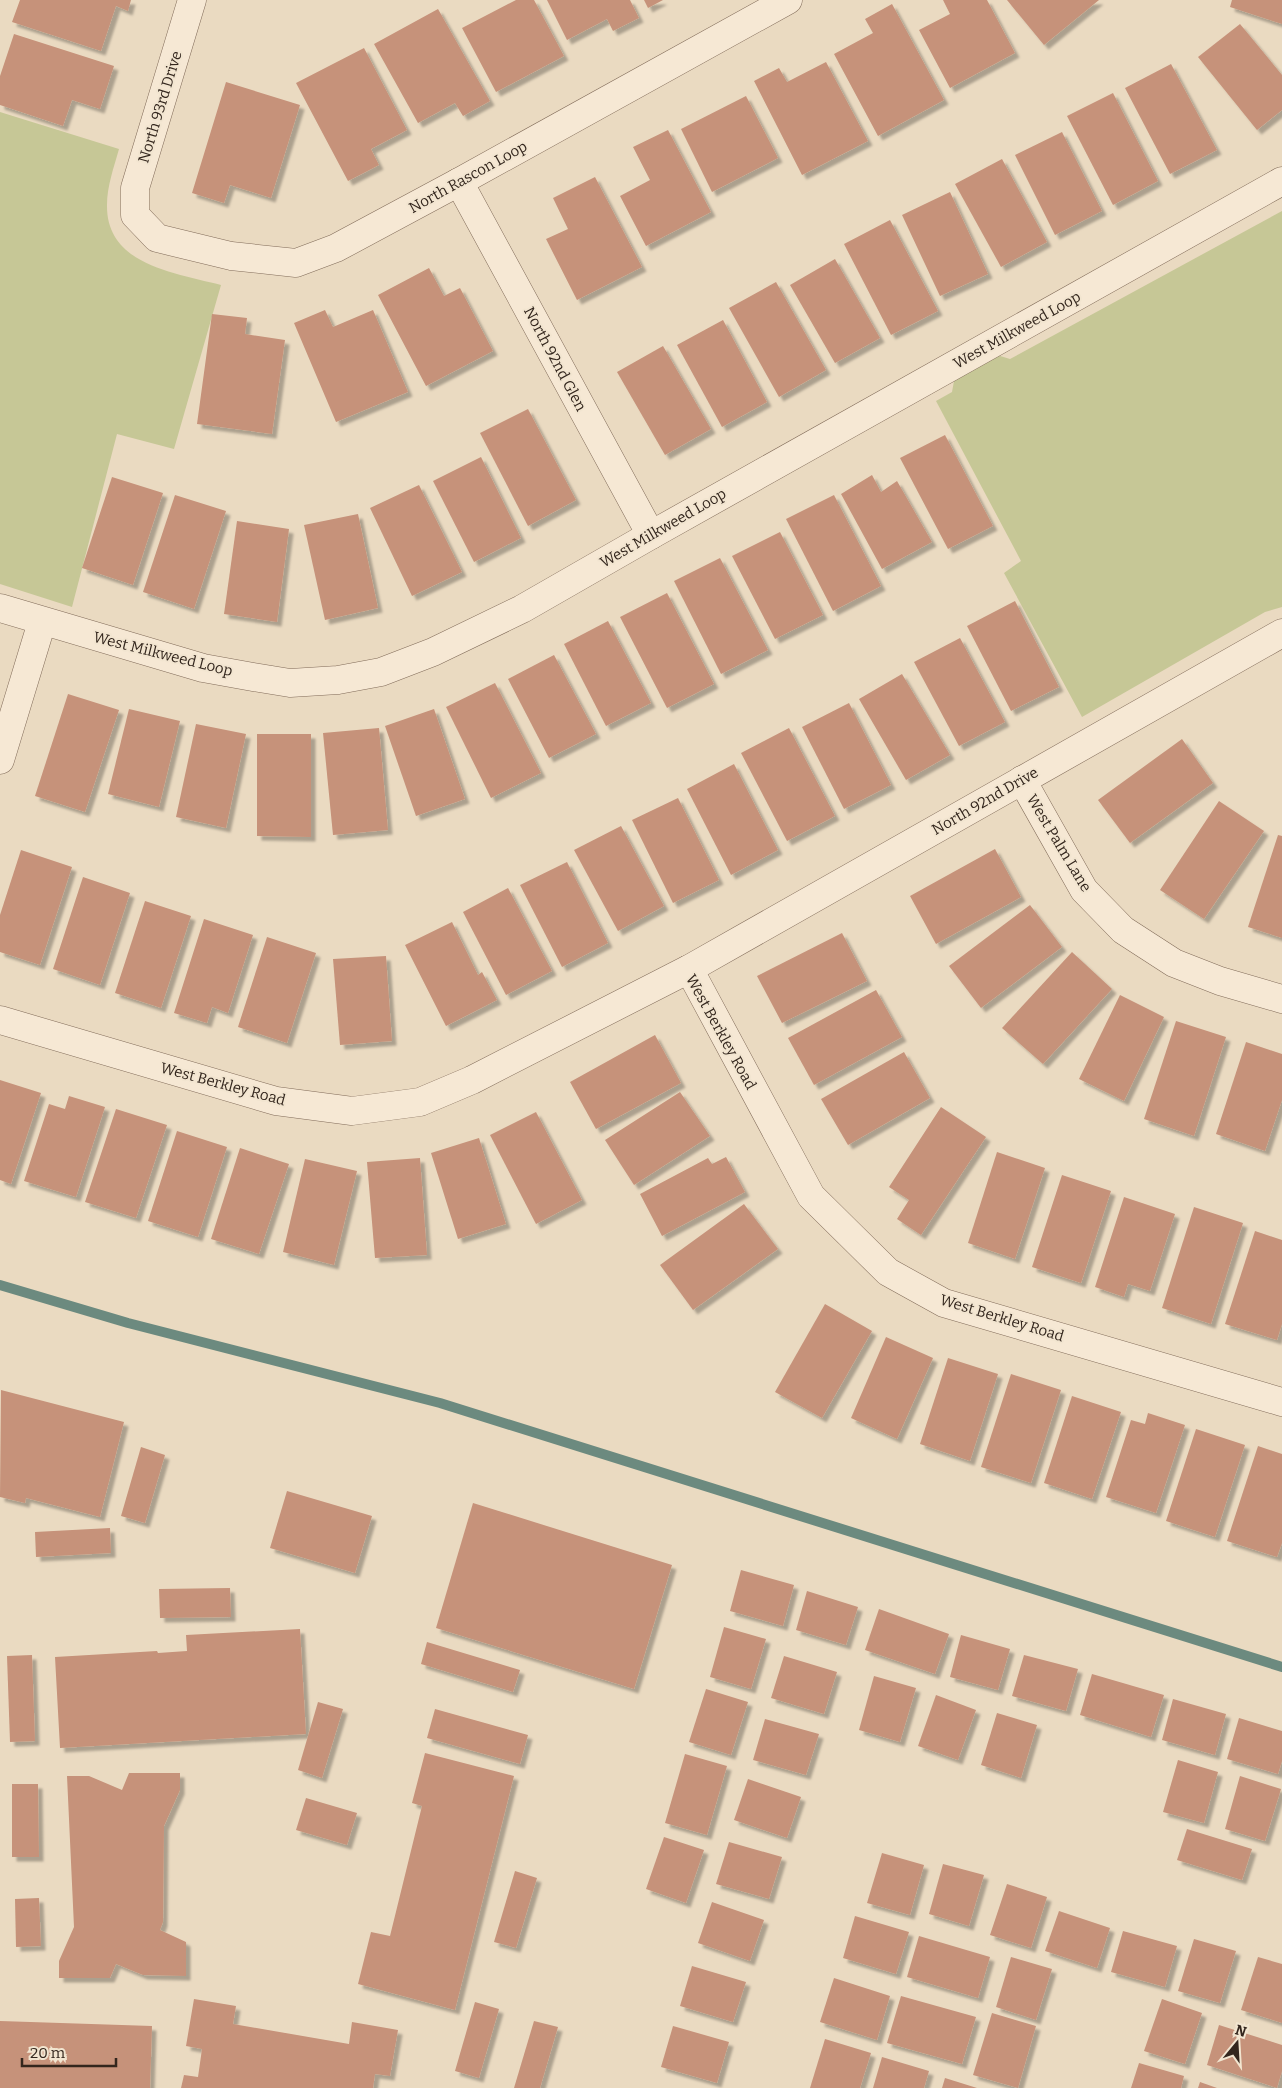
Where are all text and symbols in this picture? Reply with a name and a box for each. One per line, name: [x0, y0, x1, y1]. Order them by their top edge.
street label: North 93rd Drive: [134, 49, 186, 165]
street label: North Rascon Loop: [406, 137, 530, 217]
street label: West Milkweed Loop: [950, 287, 1084, 372]
street label: North 92nd Glen: [520, 304, 590, 415]
street label: West Milkweed Loop: [597, 484, 729, 572]
street label: West Milkweed Loop: [92, 628, 235, 680]
street label: North 92nd Drive: [929, 763, 1041, 839]
street label: West Palm Lane: [1023, 791, 1095, 895]
street label: West Berkley Road: [682, 971, 760, 1093]
street label: West Berkley Road: [158, 1059, 288, 1109]
street label: West Berkley Road: [938, 1291, 1066, 1345]
north arrow: [1212, 2018, 1262, 2068]
text: N: [1233, 2021, 1249, 2041]
scale bar: [22, 2036, 116, 2068]
text: 20 m: [30, 2044, 66, 2062]

